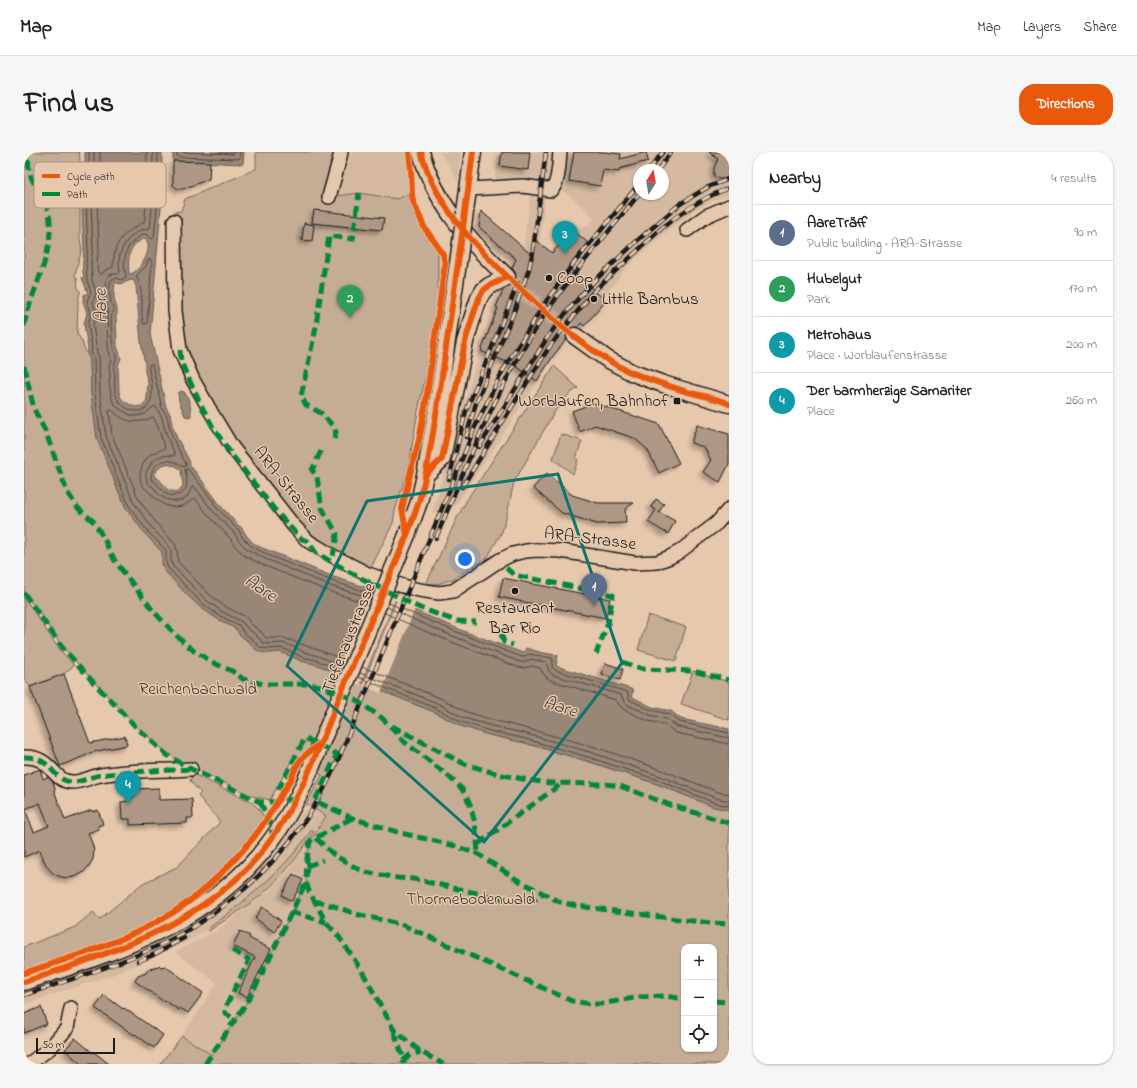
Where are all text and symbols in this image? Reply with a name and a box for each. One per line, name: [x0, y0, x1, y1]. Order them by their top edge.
text: Map: [20, 14, 52, 41]
text: Map: [977, 17, 1001, 38]
text: Layers: [1023, 17, 1061, 38]
text: Share: [1083, 17, 1117, 38]
text: Find us: [24, 84, 114, 125]
button: Directions: [1019, 84, 1113, 125]
legend: [34, 162, 166, 208]
north arrow: [633, 164, 669, 200]
text: Nearby: [769, 166, 821, 191]
text: Cycle path: [67, 169, 115, 186]
text: 4 results: [1051, 169, 1097, 188]
text: Path: [67, 187, 88, 203]
text: AareTräff: [807, 212, 867, 234]
pin: 3: [552, 221, 578, 254]
text: 1: [780, 223, 784, 242]
text: 90 m: [1074, 223, 1097, 242]
text: Public building · ARA-Strasse: [807, 234, 962, 253]
place label: Coop: [557, 266, 593, 291]
text: Hubelgut: [807, 268, 862, 290]
marker: Coop: [544, 273, 554, 283]
text: 2: [779, 279, 785, 298]
text: 170 m: [1069, 279, 1097, 298]
pin: 2: [337, 285, 363, 318]
place label: Little Bambus: [602, 287, 699, 312]
water label: Aare: [89, 288, 115, 323]
text: Park: [807, 290, 831, 309]
marker: Little Bambus: [589, 294, 599, 304]
text: Metrohaus: [807, 324, 871, 346]
text: 3: [779, 335, 785, 354]
text: 200 m: [1066, 335, 1097, 354]
text: Place · Worblaufenstrasse: [807, 346, 947, 365]
text: Der barmherzige Samariter: [807, 380, 971, 402]
place label: Worblaufen, Bahnhof: [519, 389, 669, 414]
text: 4: [779, 391, 785, 410]
text: 260 m: [1066, 391, 1097, 410]
marker: Worblaufen, Bahnhof: [672, 396, 682, 406]
text: Place: [807, 402, 835, 421]
street label: ARA-Strasse: [247, 441, 325, 529]
street label: ARA-Strasse: [542, 521, 638, 557]
your location: [455, 549, 475, 569]
water label: Aare: [238, 569, 282, 610]
pin: 1: [581, 573, 607, 606]
street label: Tiefenaustrasse: [316, 579, 383, 697]
marker: Restaurant Bar Rio: [510, 586, 520, 596]
place label: Restaurant Bar Rio: [476, 596, 555, 641]
park label: Reichenbachwald: [139, 677, 258, 702]
water label: Aare: [540, 691, 581, 726]
pin: 4: [115, 771, 141, 804]
park label: Thormebodenwald: [407, 887, 536, 912]
map controls: [681, 944, 717, 1052]
button: +: [681, 944, 717, 980]
button: −: [681, 980, 717, 1016]
button: locate: [681, 1016, 717, 1052]
scale bar: [36, 1036, 115, 1055]
text: 50 m: [42, 1037, 64, 1053]

